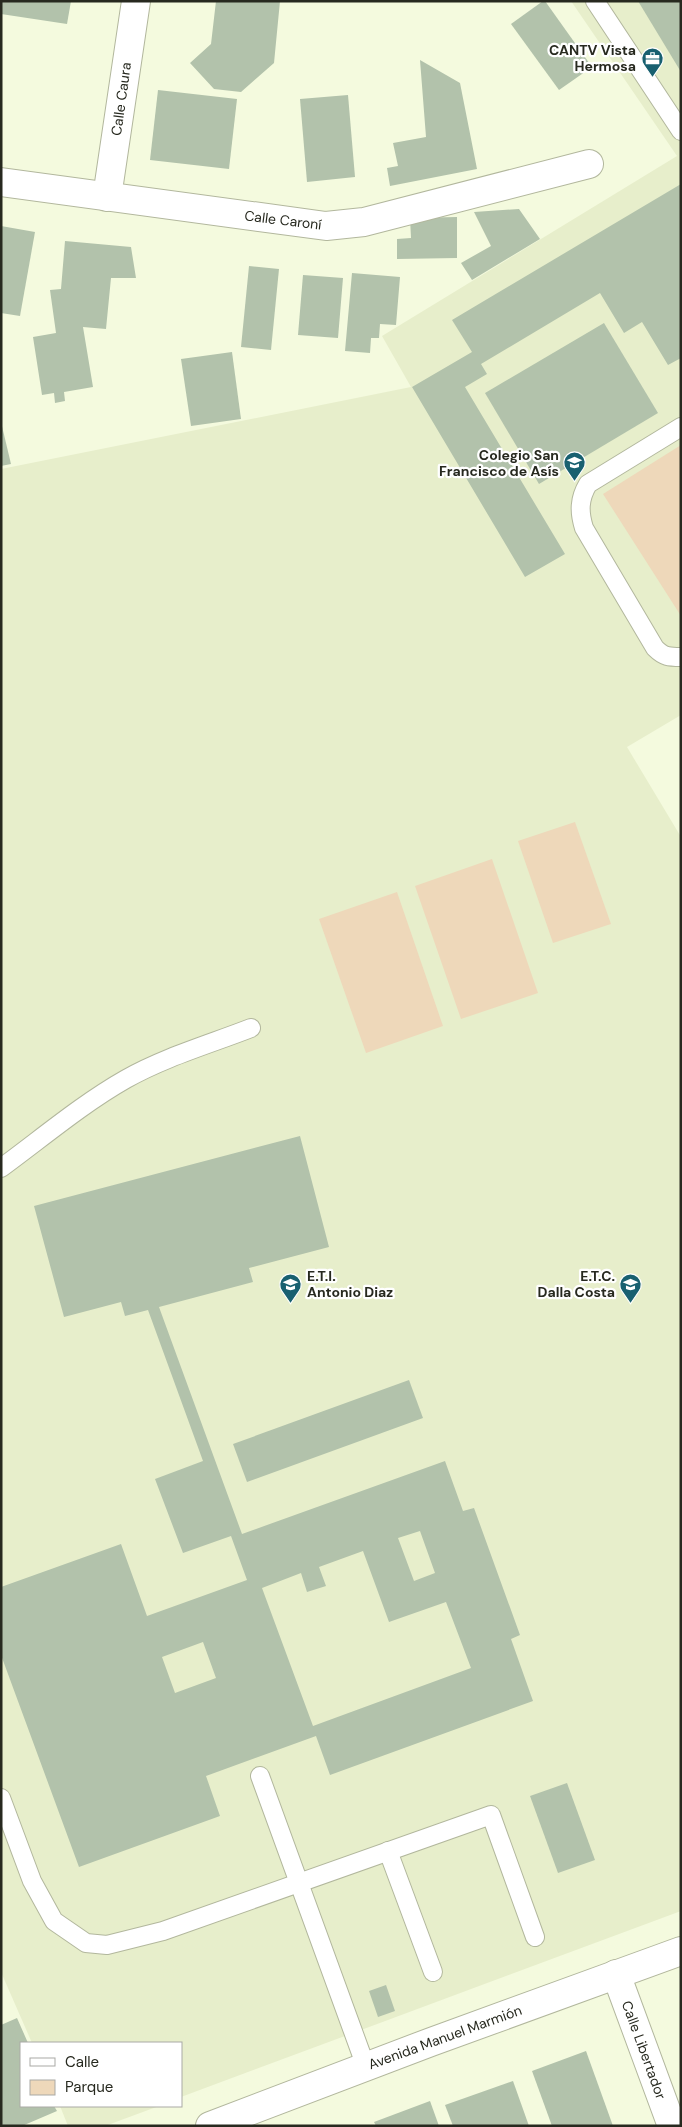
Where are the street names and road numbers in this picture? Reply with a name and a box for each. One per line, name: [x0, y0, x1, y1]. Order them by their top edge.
street label: Calle Caura: [107, 61, 135, 137]
street label: Calle Caroní: [243, 206, 323, 234]
street label: Calle Libertador: [618, 1998, 670, 2102]
street label: Avenida Manuel Marmión: [366, 2001, 524, 2073]

